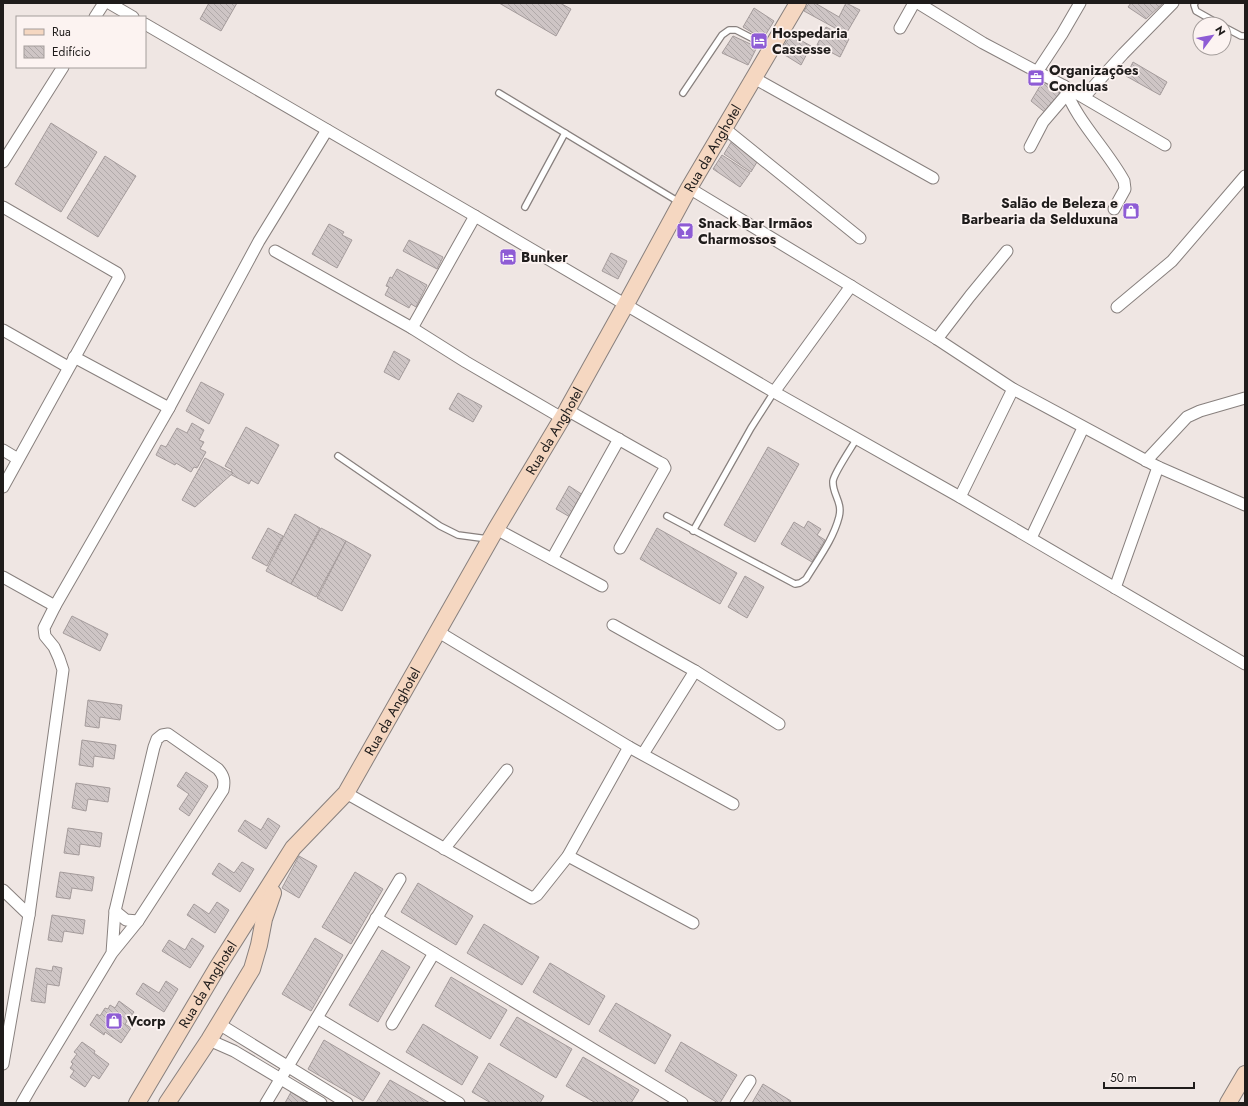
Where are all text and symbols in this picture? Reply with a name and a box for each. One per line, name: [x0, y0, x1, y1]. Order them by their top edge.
legend: [16, 16, 146, 68]
north arrow: [1192, 16, 1232, 56]
text: Rua: [52, 23, 71, 41]
place label: Hospedaria Cassesse: [772, 23, 848, 59]
text: N: [1211, 23, 1230, 39]
hotel icon: Hospedaria Cassesse: [749, 31, 769, 51]
text: Edifício: [52, 43, 91, 61]
place label: Organizações Concluas: [1049, 60, 1139, 96]
office icon: Organizações Concluas: [1026, 68, 1046, 88]
street label: Rua da Anghotel: [679, 101, 746, 196]
place label: Salão de Beleza e Barbearia da Selduxuna: [961, 193, 1118, 229]
shop icon: Salão de Beleza e Barbearia da Selduxuna: [1121, 201, 1141, 221]
place label: Snack Bar Irmãos Charmossos: [698, 213, 813, 249]
bar icon: Snack Bar Irmãos Charmossos: [675, 221, 695, 241]
hotel icon: Bunker: [498, 247, 518, 267]
place label: Bunker: [521, 247, 568, 267]
street label: Rua da Anghotel: [521, 384, 588, 479]
street label: Rua da Anghotel: [359, 664, 425, 759]
street label: Rua da Anghotel: [174, 937, 242, 1032]
shop icon: Vcorp: [104, 1011, 124, 1031]
place label: Vcorp: [126, 1011, 166, 1031]
scale bar: [1104, 1064, 1194, 1090]
text: 50 m: [1110, 1069, 1137, 1087]

